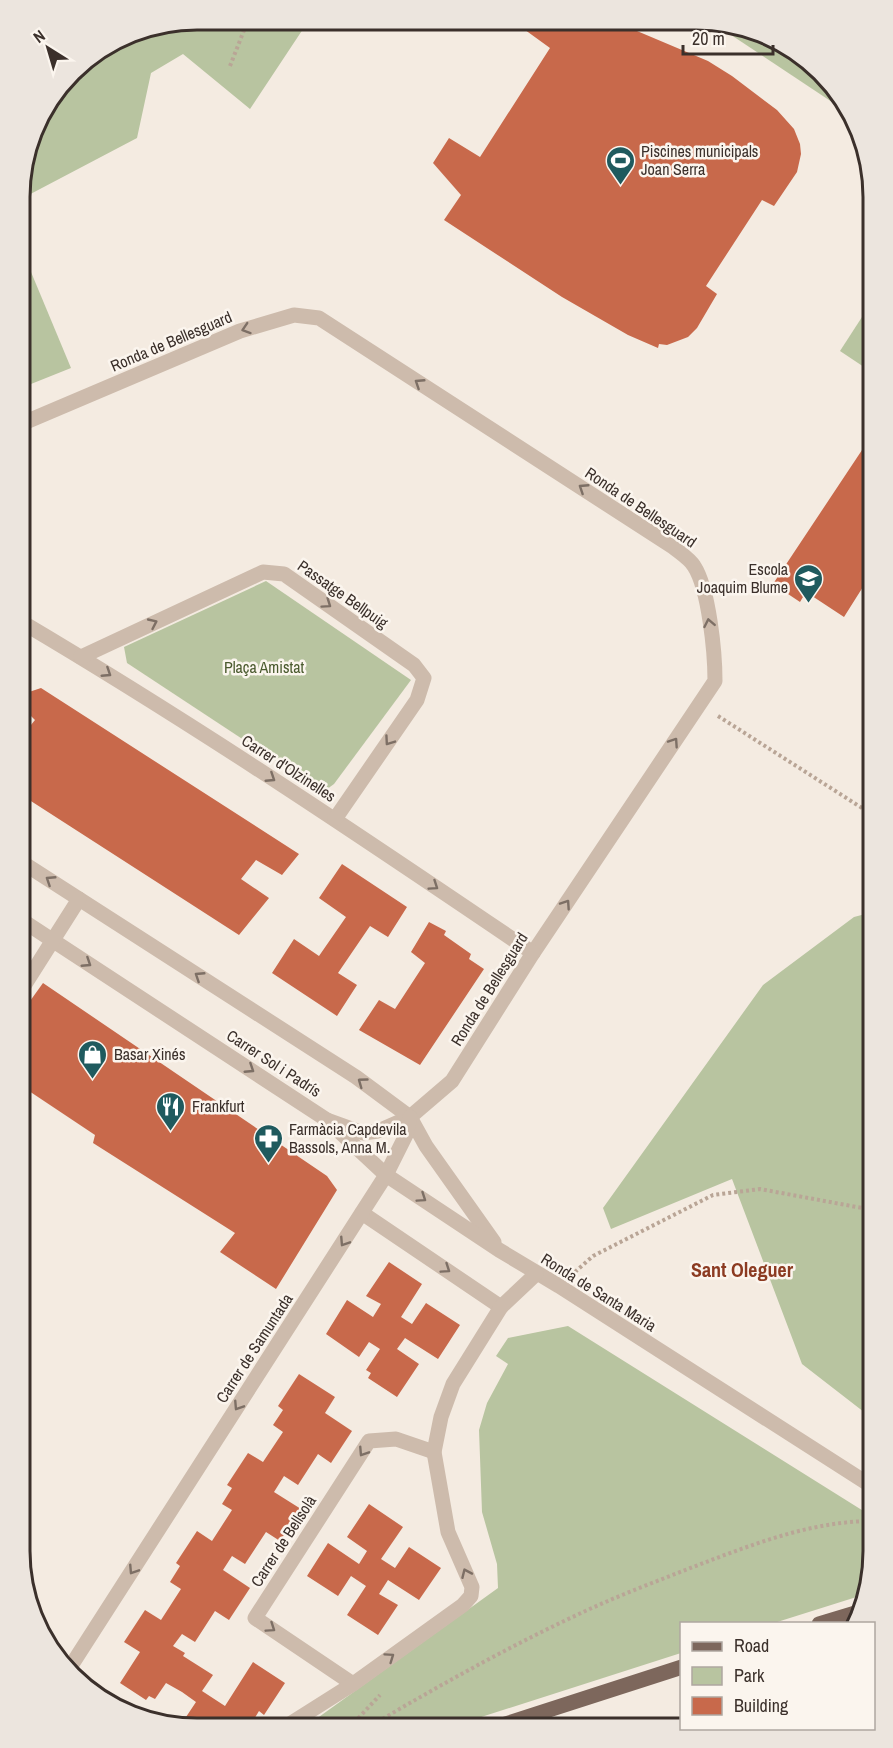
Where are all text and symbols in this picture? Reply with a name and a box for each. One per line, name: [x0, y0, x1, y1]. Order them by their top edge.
north arrow: [18, 18, 78, 78]
scale bar: [683, 18, 773, 56]
text: N: [29, 24, 49, 48]
text: 20 m: [692, 26, 725, 51]
place label: Piscines municipals Joan Serra: [641, 140, 758, 180]
sports icon: Piscines municipals Joan Serra: [604, 144, 636, 186]
street label: Ronda de Bellesguard: [107, 306, 235, 376]
one-way arrow: [241, 322, 252, 335]
one-way arrow: [415, 378, 425, 390]
street label: Ronda de Bellesguard: [581, 462, 701, 552]
one-way arrow: [579, 484, 589, 496]
street label: Passatge Bellpuig: [293, 555, 393, 634]
place label: Escola Joaquim Blume: [697, 558, 789, 598]
school or university icon: Escola Joaquim Blume: [793, 562, 825, 604]
one-way arrow: [320, 597, 331, 608]
one-way arrow: [703, 618, 716, 628]
one-way arrow: [146, 619, 157, 631]
park label: Plaça Amistat: [224, 656, 304, 678]
one-way arrow: [100, 666, 111, 677]
street label: Carrer d'Olzinelles: [238, 729, 340, 807]
one-way arrow: [385, 734, 396, 745]
one-way arrow: [667, 738, 678, 749]
one-way arrow: [265, 771, 275, 783]
one-way arrow: [45, 876, 56, 887]
one-way arrow: [427, 879, 438, 890]
one-way arrow: [559, 900, 570, 911]
street label: Ronda de Bellesguard: [445, 928, 533, 1050]
one-way arrow: [81, 955, 91, 967]
one-way arrow: [195, 972, 205, 984]
street label: Carrer Sol i Padrís: [222, 1024, 326, 1102]
shop icon: Basar Xinés: [77, 1038, 109, 1080]
place label: Basar Xinés: [114, 1043, 185, 1065]
one-way arrow: [243, 1062, 254, 1073]
one-way arrow: [358, 1078, 369, 1089]
restaurant icon: Frankfurt: [155, 1090, 187, 1132]
place label: Frankfurt: [192, 1095, 245, 1117]
place label: Farmàcia Capdevila Bassols, Anna M.: [289, 1118, 407, 1158]
pharmacy icon: Farmàcia Capdevila Bassols, Anna M.: [252, 1122, 284, 1164]
one-way arrow: [416, 1191, 426, 1203]
one-way arrow: [340, 1235, 351, 1246]
street label: Ronda de Santa Maria: [537, 1248, 661, 1337]
district label: Sant Oleguer: [691, 1256, 794, 1283]
one-way arrow: [439, 1262, 450, 1273]
street label: Carrer de Samuntada: [210, 1289, 298, 1407]
one-way arrow: [235, 1399, 246, 1410]
one-way arrow: [358, 1446, 370, 1456]
street label: Carrer de Bellsolà: [245, 1490, 321, 1591]
one-way arrow: [129, 1563, 140, 1574]
one-way arrow: [462, 1568, 474, 1579]
one-way arrow: [264, 1621, 275, 1632]
legend: [680, 1622, 875, 1730]
text: Road: [734, 1633, 769, 1658]
one-way arrow: [384, 1653, 395, 1664]
text: Park: [734, 1663, 765, 1688]
text: Building: [734, 1693, 789, 1718]

